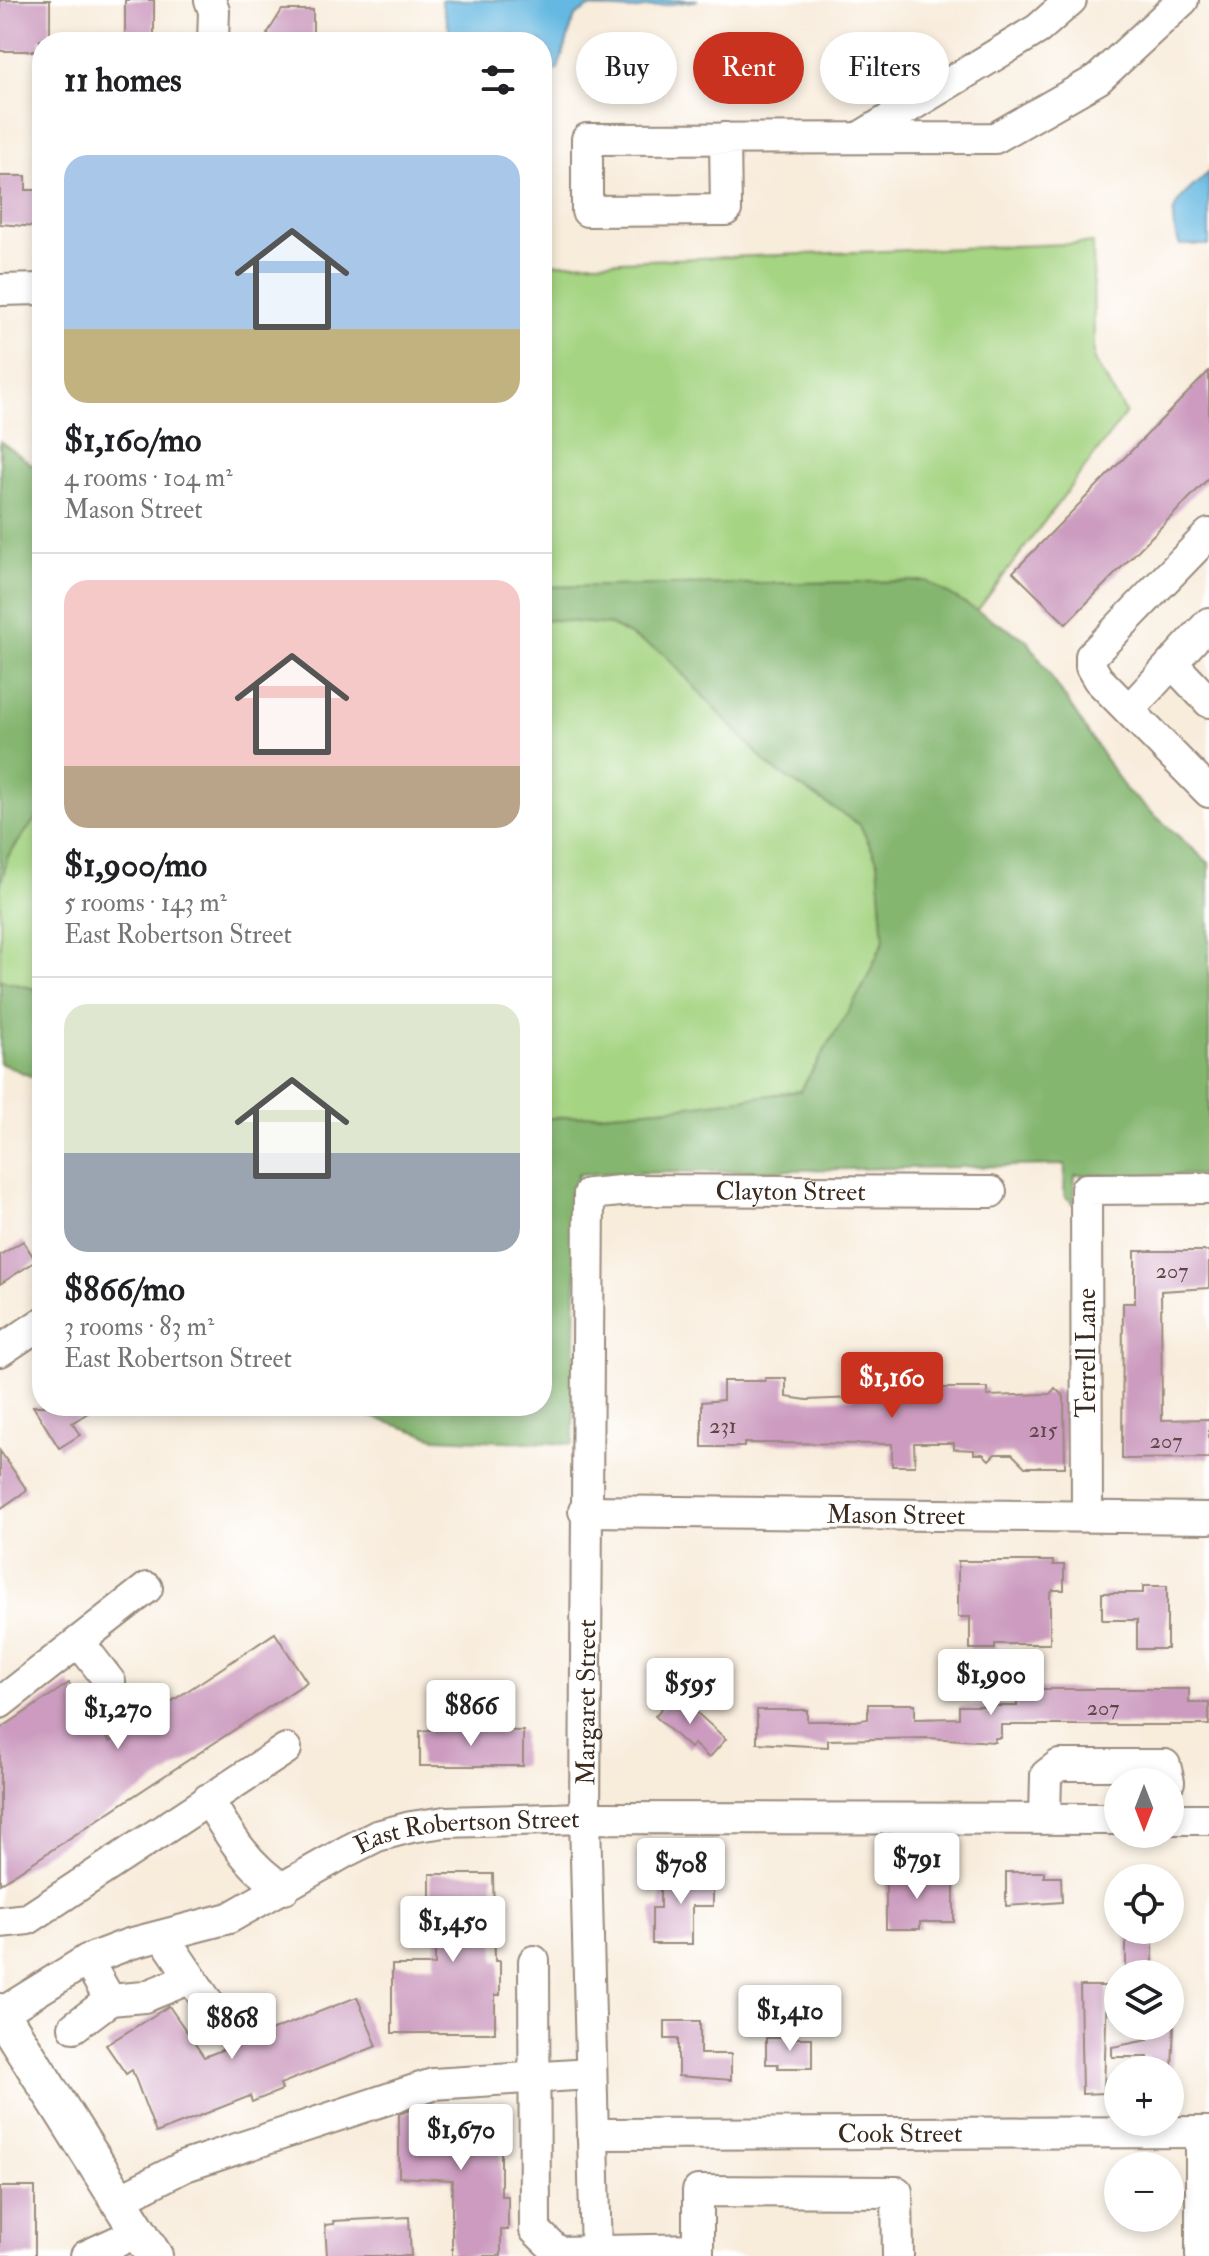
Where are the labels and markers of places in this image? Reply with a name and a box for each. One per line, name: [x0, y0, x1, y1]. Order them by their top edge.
pin: $1,160: [827, 1352, 957, 1420]
pin: $1,900: [926, 1649, 1056, 1717]
pin: $595: [643, 1658, 737, 1726]
pin: $866: [424, 1680, 518, 1748]
pin: $1,270: [53, 1683, 183, 1751]
pin: $791: [870, 1833, 964, 1901]
pin: $708: [634, 1838, 728, 1906]
pin: $1,450: [388, 1896, 518, 1964]
pin: $1,410: [725, 1985, 855, 2053]
pin: $868: [185, 1993, 279, 2061]
pin: $1,670: [396, 2104, 526, 2172]

